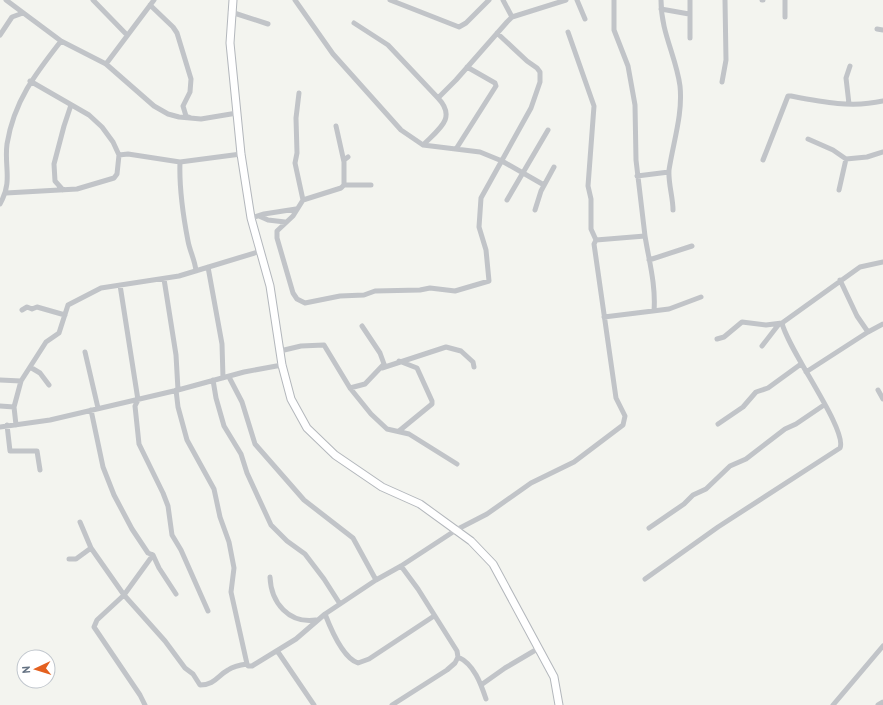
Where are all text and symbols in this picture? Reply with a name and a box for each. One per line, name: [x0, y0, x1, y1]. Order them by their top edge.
north arrow: [16, 649, 56, 689]
text: N: [19, 666, 33, 674]

